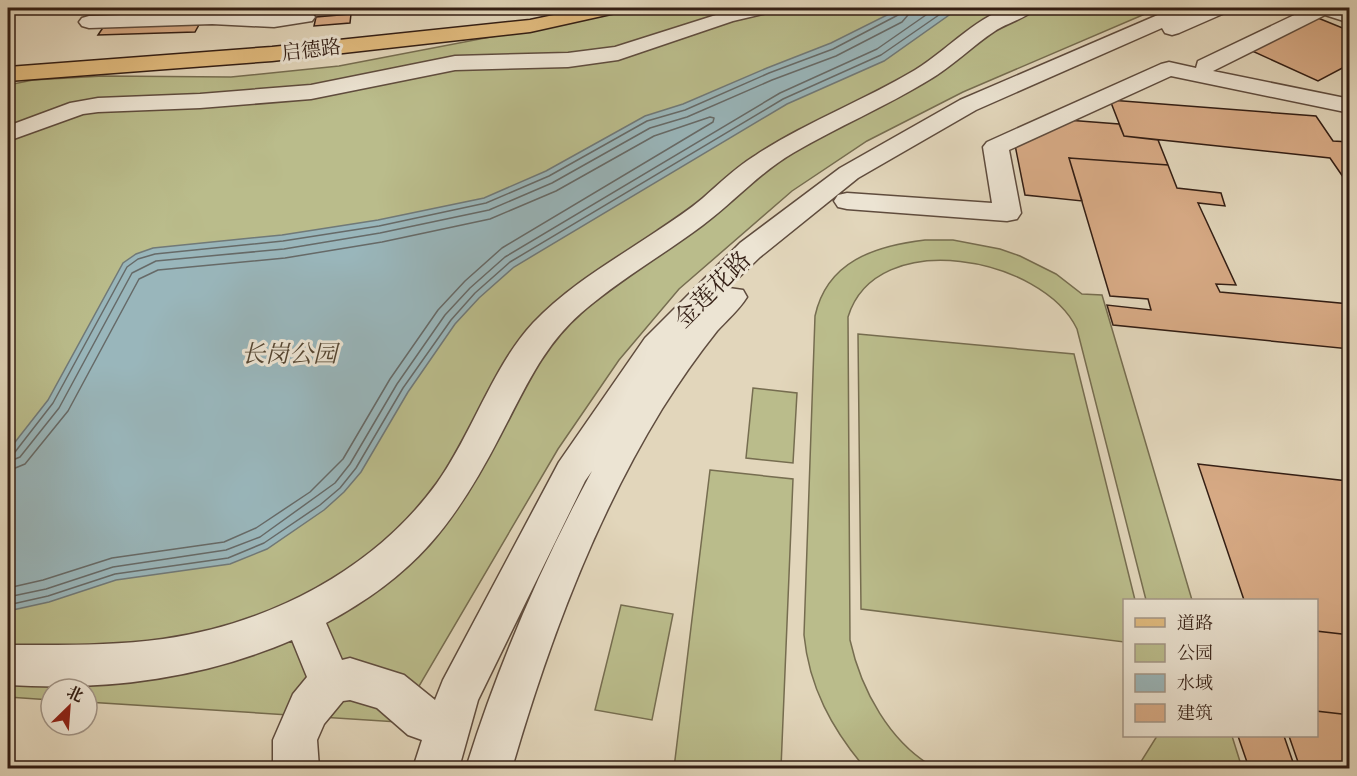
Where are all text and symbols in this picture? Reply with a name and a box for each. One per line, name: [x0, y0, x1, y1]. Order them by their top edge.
street label: 启德路: [279, 31, 343, 67]
street label: 金莲花路: [666, 243, 758, 335]
park label: 长岗公园: [241, 336, 341, 371]
legend: [1123, 599, 1318, 737]
text: 道路: [1177, 609, 1213, 636]
text: 公园: [1177, 639, 1213, 666]
text: 水域: [1177, 669, 1213, 696]
north arrow: [39, 677, 99, 737]
text: 北: [63, 679, 88, 708]
text: 建筑: [1177, 699, 1213, 726]

